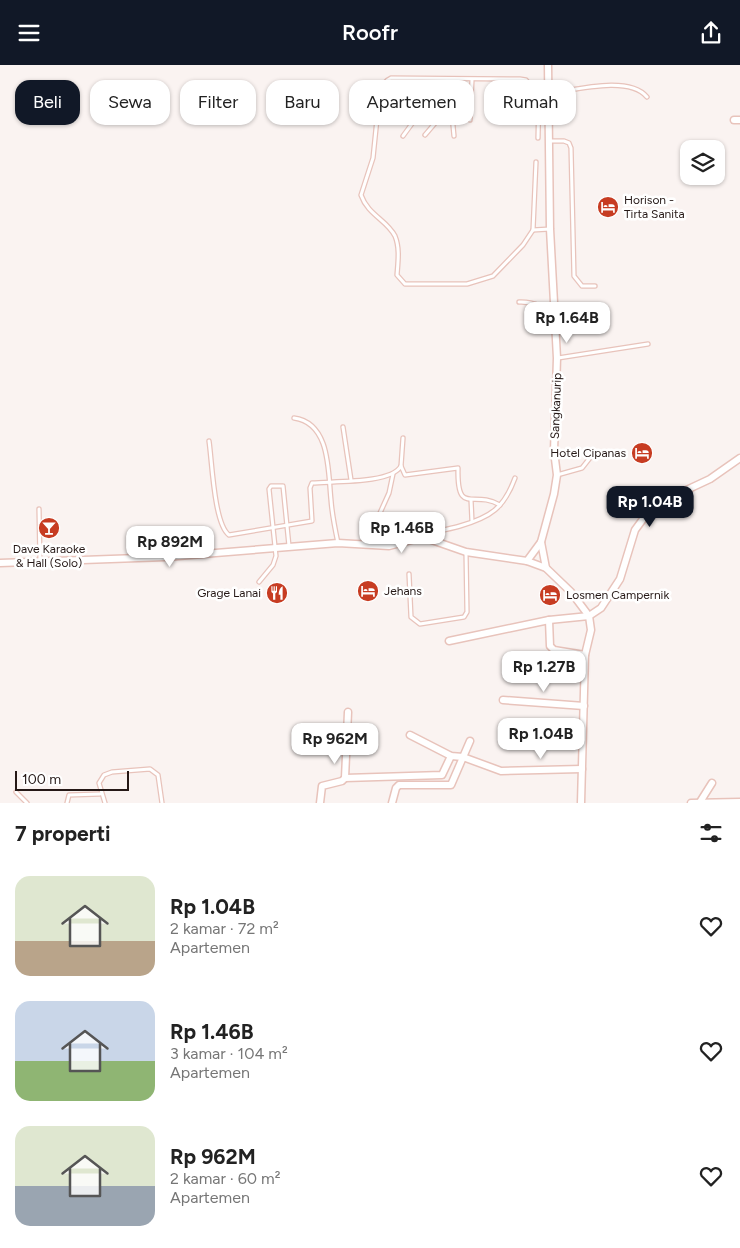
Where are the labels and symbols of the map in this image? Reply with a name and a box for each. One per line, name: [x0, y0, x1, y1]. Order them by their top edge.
place label: Horison - Tirta Sanita: [624, 193, 685, 221]
hotel icon: Horison - Tirta Sanita: [596, 195, 620, 219]
pin: Rp 1.64B: [515, 301, 619, 344]
street label: Sangkanurip: [548, 373, 564, 439]
hotel icon: Hotel Cipanas: [630, 441, 654, 465]
place label: Hotel Cipanas: [550, 446, 626, 460]
pin: Rp 1.04B: [598, 485, 702, 528]
pin: Rp 1.46B: [350, 511, 454, 554]
bar icon: Dave Karaoke & Hall (Solo): [37, 516, 61, 540]
pin: Rp 892M: [124, 525, 216, 568]
place label: Dave Karaoke & Hall (Solo): [13, 542, 86, 570]
hotel icon: Jehans: [356, 579, 380, 603]
restaurant icon: Grage Lanai: [265, 581, 289, 605]
hotel icon: Losmen Campernik: [538, 583, 562, 607]
place label: Jehans: [384, 584, 422, 598]
place label: Grage Lanai: [197, 586, 261, 600]
place label: Losmen Campernik: [566, 588, 669, 602]
pin: Rp 1.27B: [492, 651, 596, 693]
pin: Rp 1.04B: [489, 717, 593, 760]
pin: Rp 962M: [289, 723, 381, 765]
scale bar: [15, 768, 129, 791]

